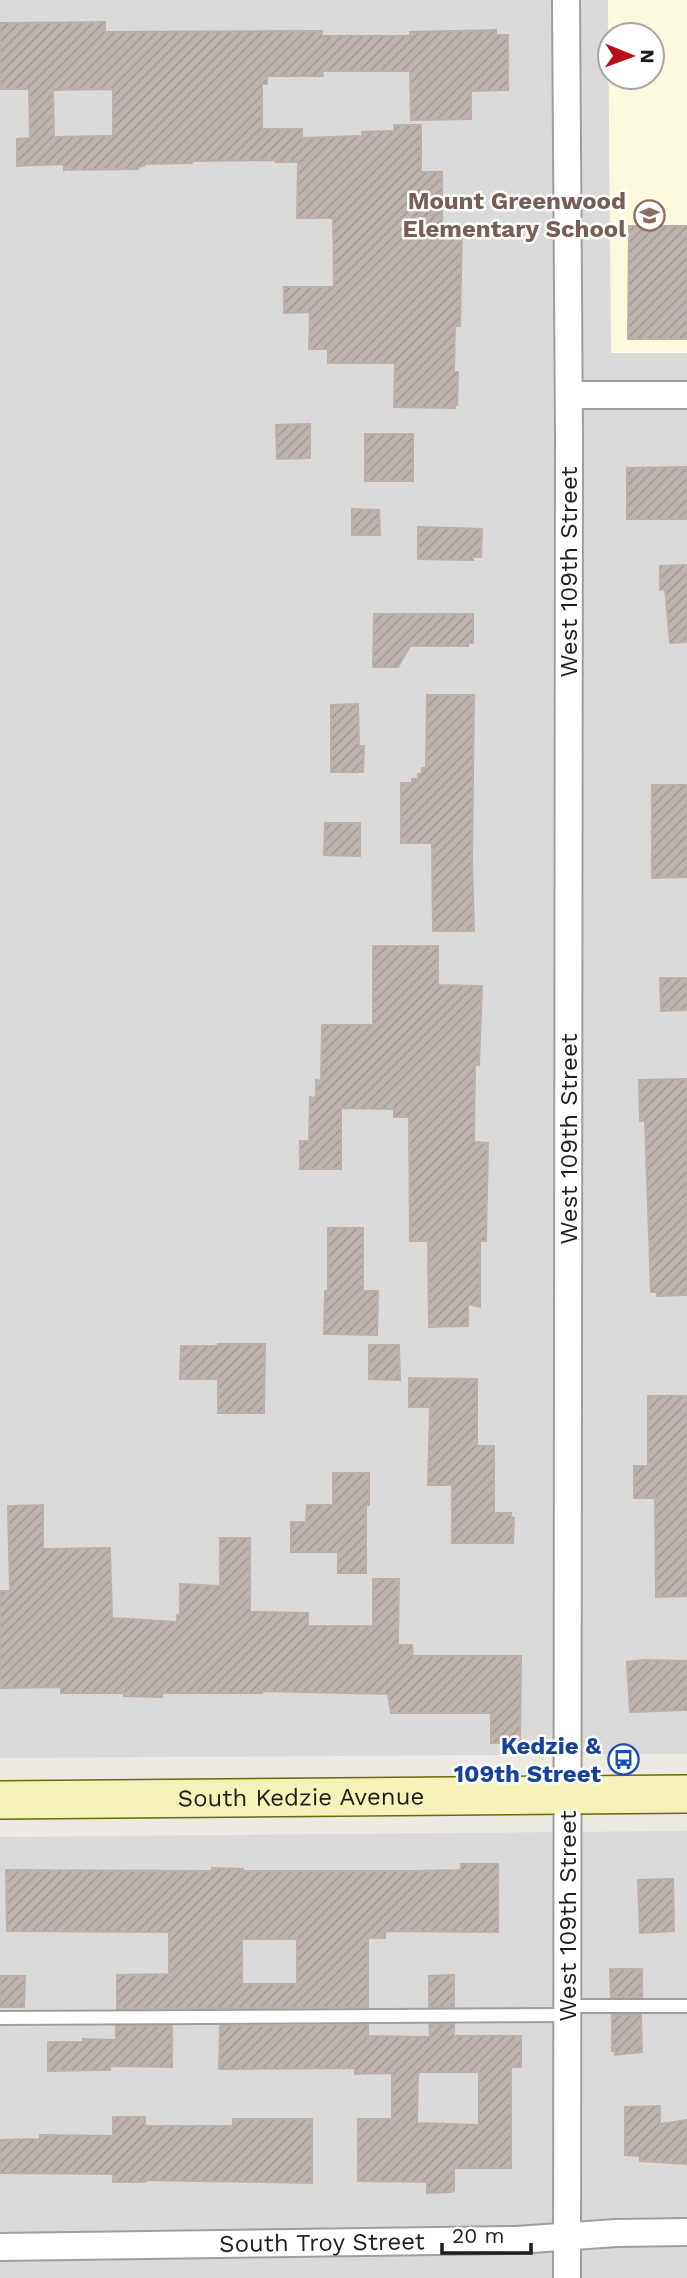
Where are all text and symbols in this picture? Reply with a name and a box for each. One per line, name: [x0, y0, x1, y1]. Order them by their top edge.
north arrow: [596, 21, 666, 91]
text: N: [636, 49, 659, 64]
place label: Mount Greenwood Elementary School: [402, 187, 626, 243]
school or university icon: Mount Greenwood Elementary School: [632, 198, 666, 232]
street label: West 109th Street: [555, 467, 583, 677]
street label: West 109th Street: [555, 1034, 583, 1244]
place label: Kedzie & 109th Street: [454, 1732, 602, 1788]
bus stop icon: Kedzie & 109th Street: [607, 1743, 641, 1777]
street label: South Kedzie Avenue: [178, 1782, 424, 1812]
street label: West 109th Street: [554, 1811, 582, 2021]
scale bar: [442, 2212, 531, 2256]
text: 20 m: [452, 2223, 504, 2248]
street label: South Troy Street: [219, 2227, 425, 2258]

